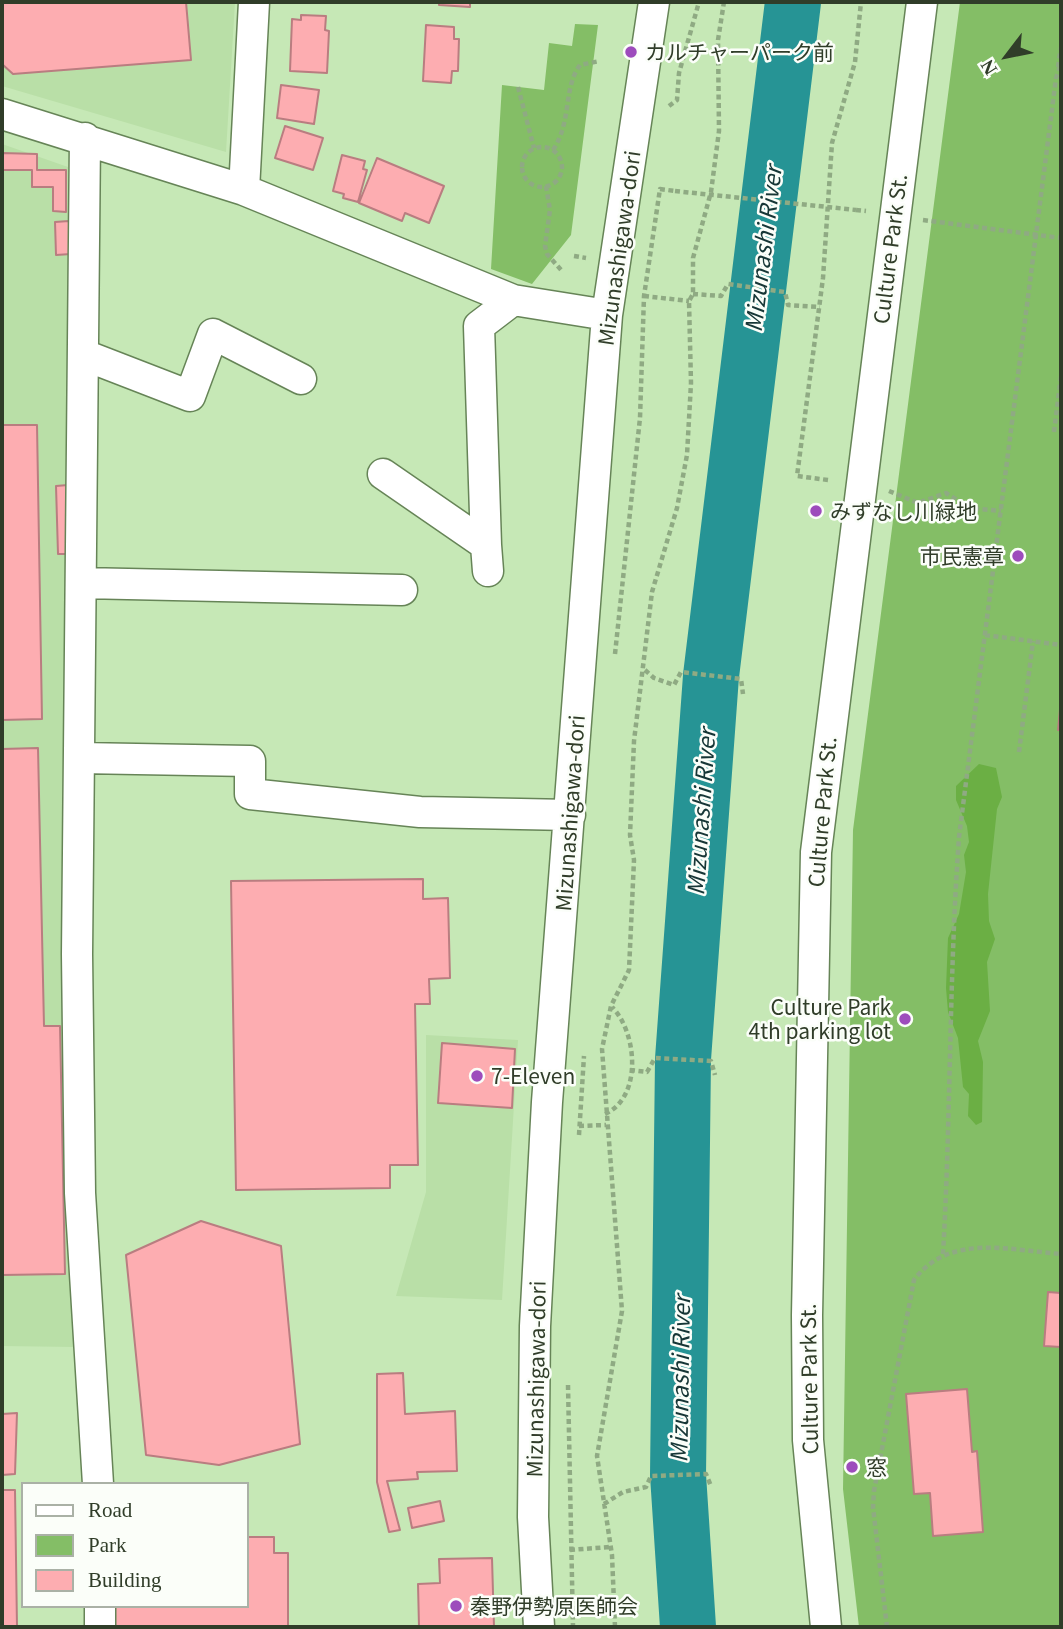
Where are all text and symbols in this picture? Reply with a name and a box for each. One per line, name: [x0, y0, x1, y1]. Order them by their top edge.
north arrow: [972, 21, 1042, 91]
place label: カルチャーパーク前: [645, 39, 834, 65]
marker: カルチャーパーク前: [623, 44, 639, 60]
text: N: [976, 56, 1001, 79]
street label: Mizunashigawa-dori: [593, 149, 645, 347]
water label: Mizunashi River: [739, 164, 787, 334]
street label: Culture Park St.: [868, 173, 912, 325]
place label: みずなし川緑地: [830, 498, 977, 524]
marker: みずなし川緑地: [808, 503, 824, 519]
place label: 市民憲章: [920, 543, 1004, 569]
marker: 市民憲章: [1010, 548, 1026, 564]
street label: Mizunashigawa-dori: [551, 714, 589, 912]
water label: Mizunashi River: [681, 728, 721, 896]
street label: Culture Park St.: [803, 736, 841, 888]
place label: Culture Park 4th parking lot: [749, 994, 891, 1044]
marker: Culture Park 4th parking lot: [897, 1011, 913, 1027]
place label: 7-Eleven: [491, 1063, 575, 1089]
marker: 7-Eleven: [469, 1068, 485, 1084]
street label: Mizunashigawa-dori: [522, 1280, 550, 1478]
water label: Mizunashi River: [665, 1295, 695, 1463]
street label: Culture Park St.: [795, 1303, 823, 1455]
place label: 窓: [866, 1454, 887, 1480]
marker: 窓: [844, 1459, 860, 1475]
legend: [21, 1482, 248, 1608]
text: Road: [88, 1498, 132, 1522]
text: Park: [88, 1533, 127, 1557]
text: Building: [88, 1568, 162, 1592]
place label: 秦野伊勢原医師会: [470, 1593, 638, 1619]
marker: 秦野伊勢原医師会: [448, 1598, 464, 1614]

